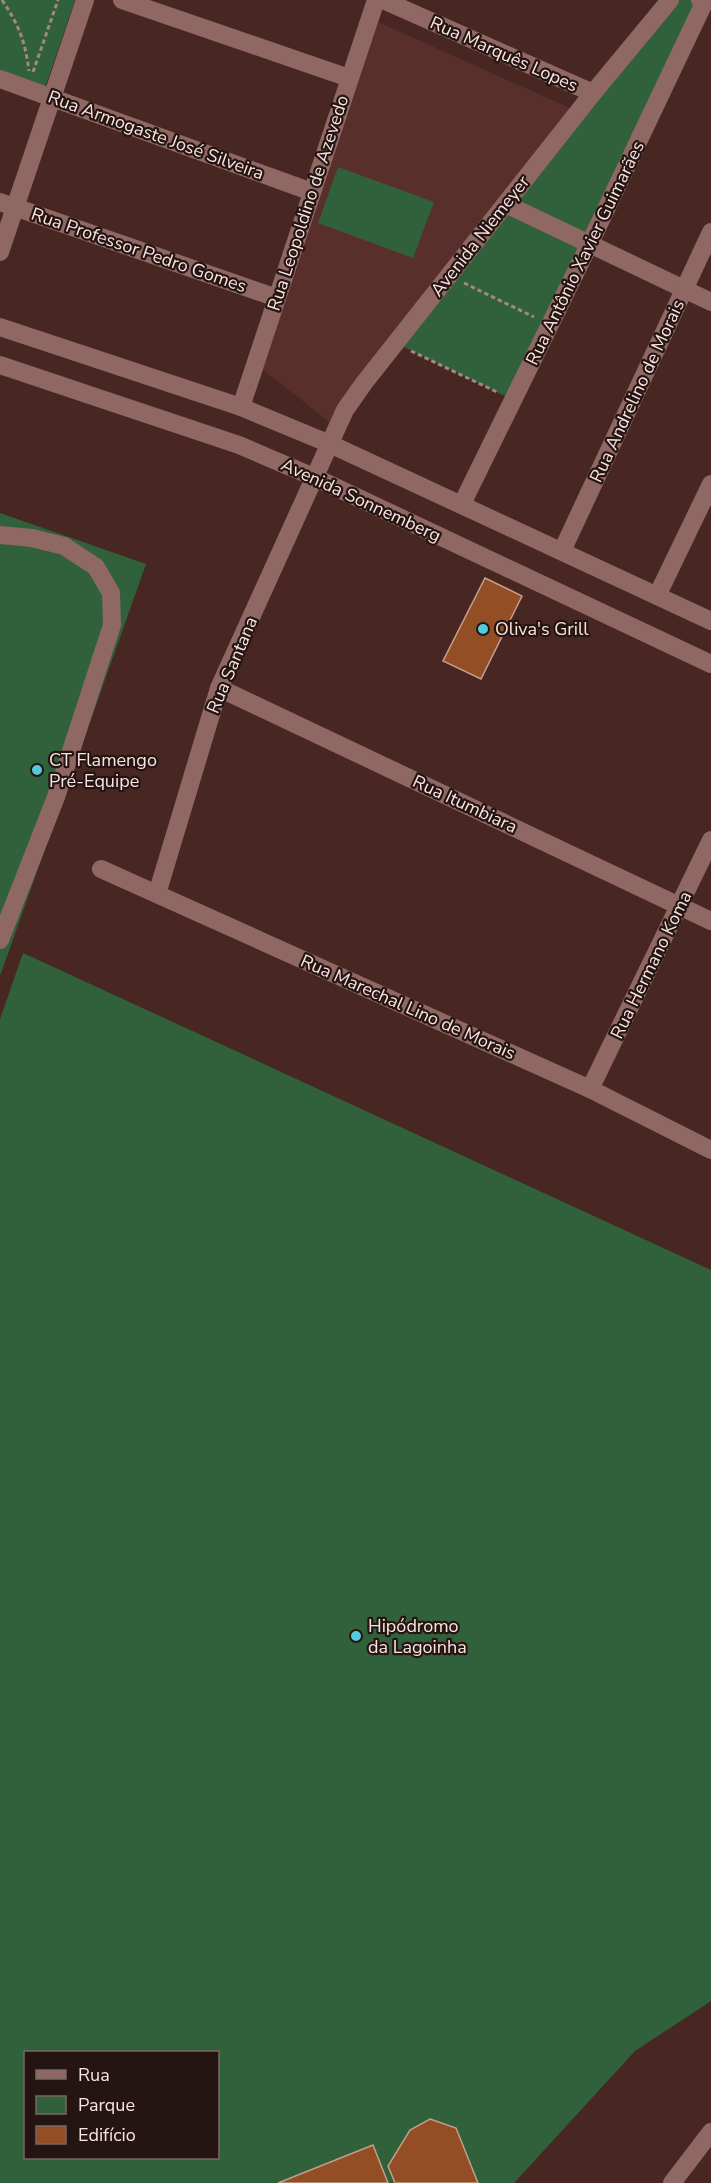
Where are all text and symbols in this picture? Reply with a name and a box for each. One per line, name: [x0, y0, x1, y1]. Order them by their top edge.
street label: Rua Marquês Lopes: [426, 11, 582, 97]
street label: Rua Armogaste José Silveira: [45, 85, 267, 185]
street label: Rua Leopoldino de Azevedo: [262, 92, 354, 314]
street label: Rua Antônio Xavier Guimarães: [520, 137, 650, 369]
street label: Avenida Niemeyer: [425, 170, 535, 302]
street label: Rua Professor Pedro Gomes: [28, 202, 250, 298]
street label: Rua Andrelino de Morais: [584, 296, 690, 486]
street label: Avenida Sonnemberg: [277, 452, 445, 548]
street label: Rua Santana: [201, 613, 263, 717]
place label: Oliva's Grill: [495, 617, 589, 641]
marker: Oliva's Grill: [476, 622, 490, 636]
place label: CT Flamengo Pré-Equipe: [49, 748, 157, 793]
marker: CT Flamengo Pré-Equipe: [30, 763, 44, 777]
street label: Rua Itumbiara: [409, 769, 521, 839]
street label: Rua Hermano Koma: [605, 887, 697, 1043]
street label: Rua Marechal Lino de Morais: [297, 949, 519, 1065]
place label: Hipódromo da Lagoinha: [368, 1614, 467, 1659]
marker: Hipódromo da Lagoinha: [349, 1629, 363, 1643]
legend: [24, 2051, 219, 2159]
text: Rua: [78, 2063, 110, 2087]
text: Parque: [78, 2093, 135, 2117]
text: Edifício: [78, 2123, 136, 2147]

